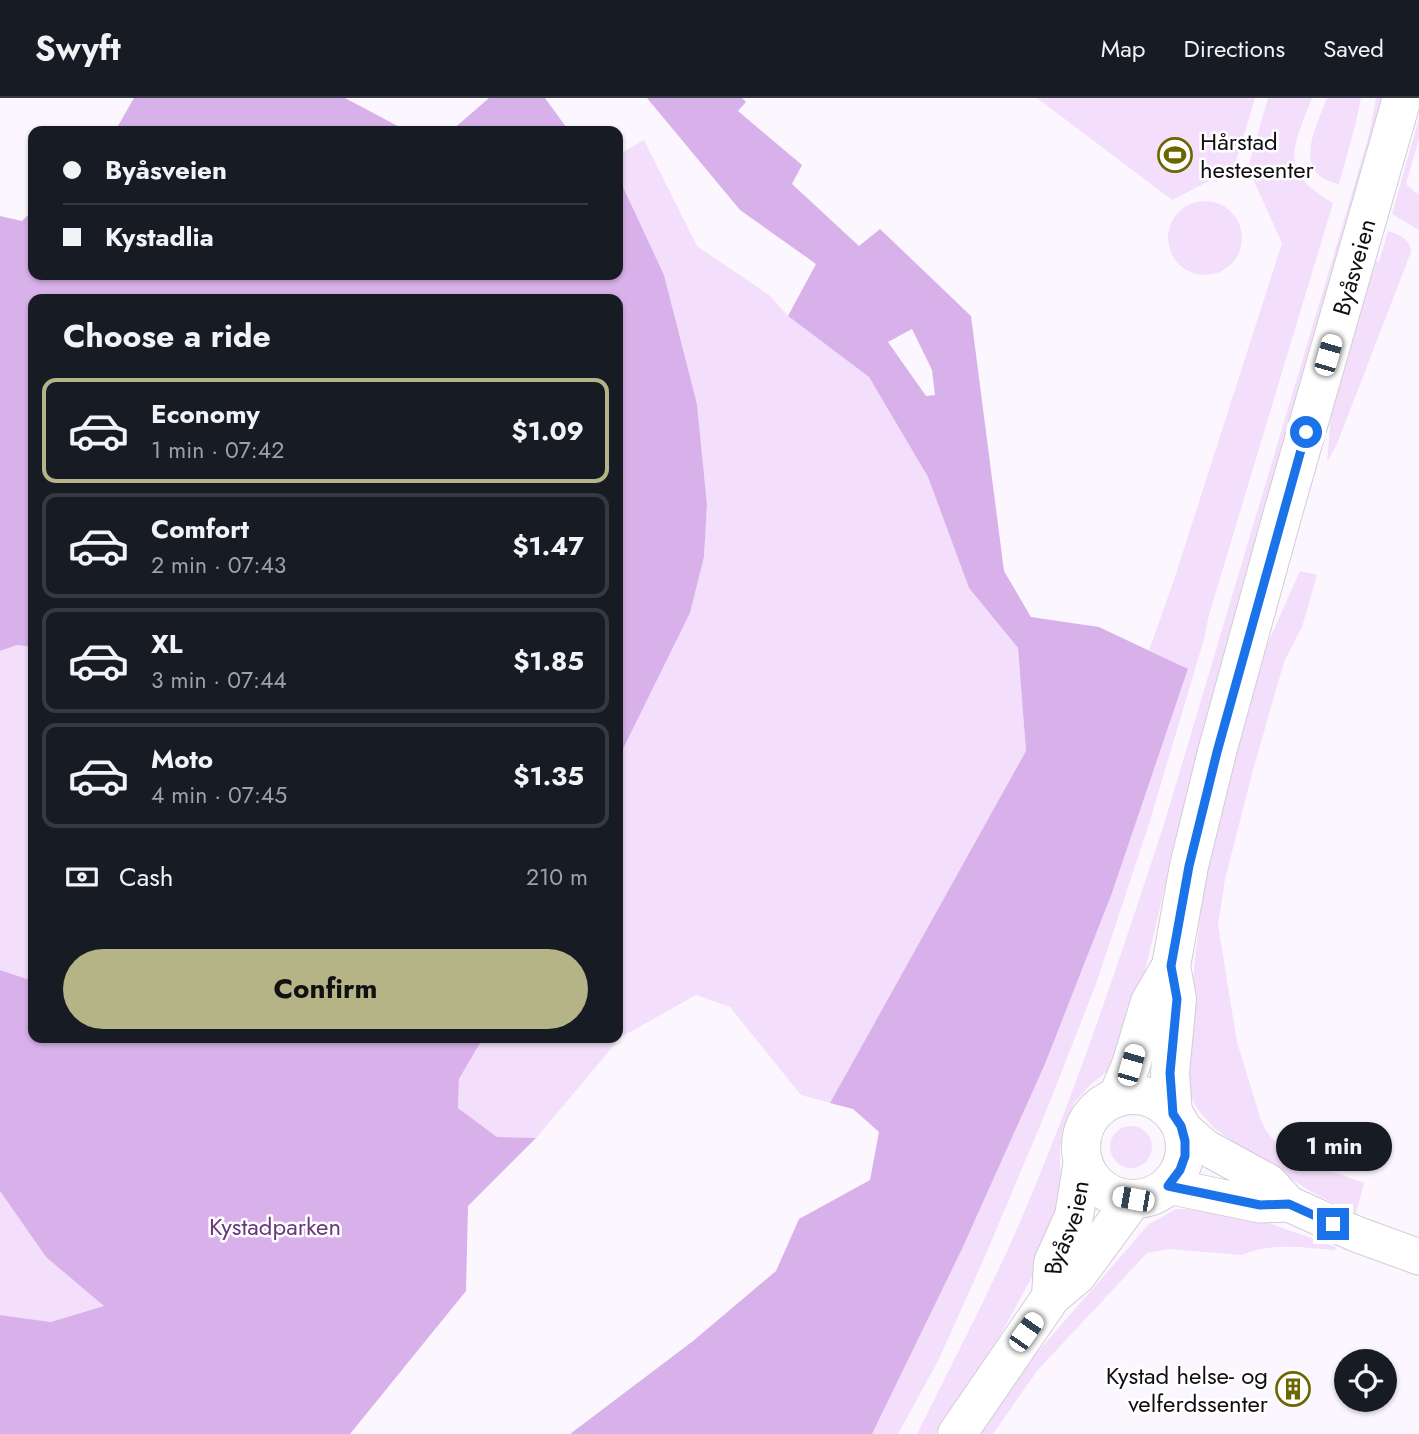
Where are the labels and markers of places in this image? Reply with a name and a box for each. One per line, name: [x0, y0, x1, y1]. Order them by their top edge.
place label: Hårstad hestesenter: [1200, 124, 1315, 187]
sports icon: Hårstad hestesenter: [1156, 136, 1194, 174]
place label: Kystad helse- og velferdssenter: [1106, 1358, 1269, 1421]
building icon: Kystad helse- og velferdssenter: [1274, 1370, 1312, 1408]

